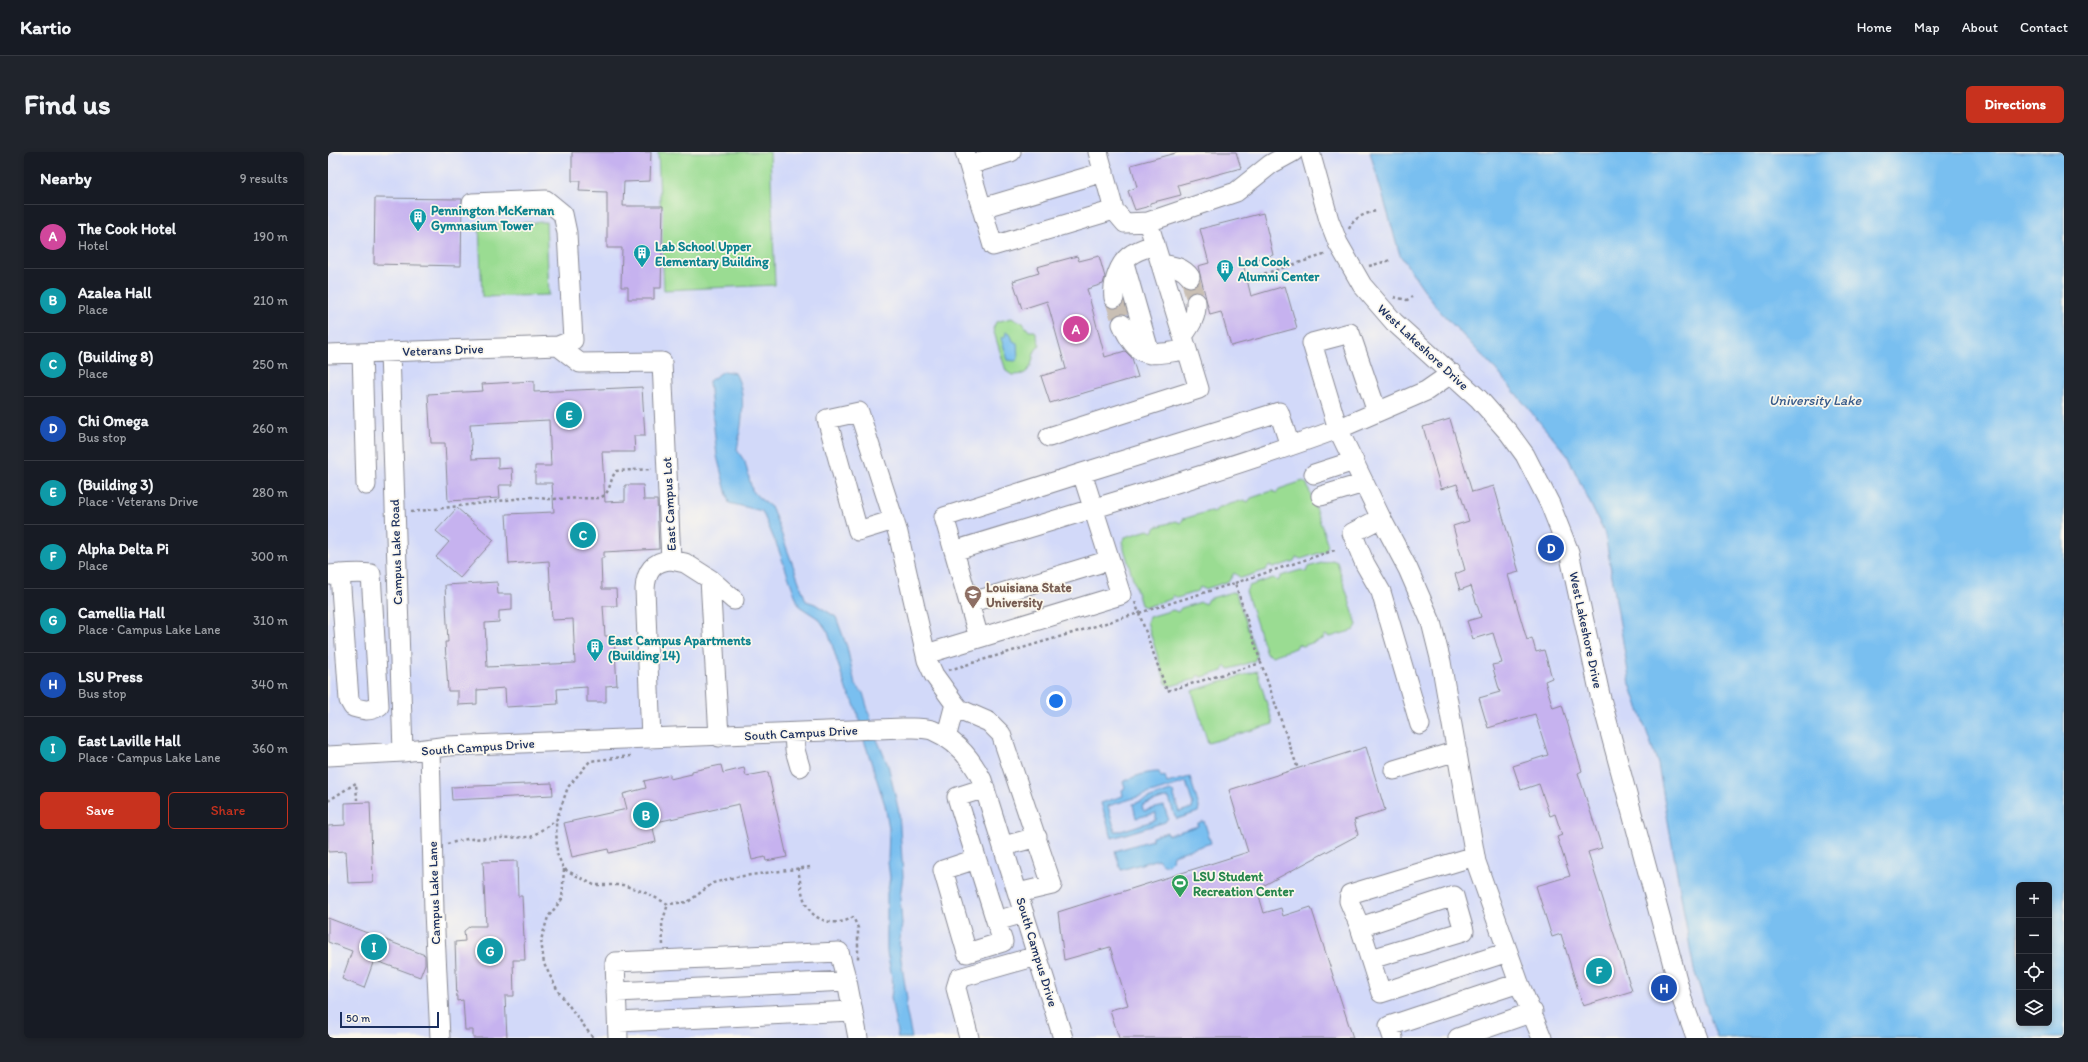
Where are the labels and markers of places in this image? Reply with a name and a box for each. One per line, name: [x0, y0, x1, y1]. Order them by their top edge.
place label: Pennington McKernan Gymnasium Tower: [431, 203, 555, 234]
building icon: Pennington McKernan Gymnasium Tower: [408, 207, 428, 232]
place label: Lab School Upper Elementary Building: [655, 239, 769, 270]
building icon: Lab School Upper Elementary Building: [632, 243, 652, 268]
place label: Lod Cook Alumni Center: [1237, 254, 1320, 284]
building icon: Lod Cook Alumni Center: [1215, 258, 1235, 283]
pin: A: [1063, 314, 1089, 344]
pin: E: [556, 400, 582, 430]
pin: C: [570, 520, 596, 550]
pin: D: [1538, 533, 1564, 563]
place label: Louisiana State University: [986, 580, 1072, 611]
school or university icon: Louisiana State University: [963, 584, 983, 609]
place label: East Campus Apartments (Building 14): [608, 633, 751, 664]
building icon: East Campus Apartments (Building 14): [585, 637, 605, 662]
pin: B: [633, 800, 659, 830]
place label: LSU Student Recreation Center: [1193, 869, 1295, 899]
sports icon: LSU Student Recreation Center: [1170, 873, 1190, 898]
pin: I: [361, 932, 387, 962]
pin: G: [477, 936, 503, 966]
pin: F: [1586, 956, 1612, 986]
pin: H: [1651, 973, 1677, 1003]

